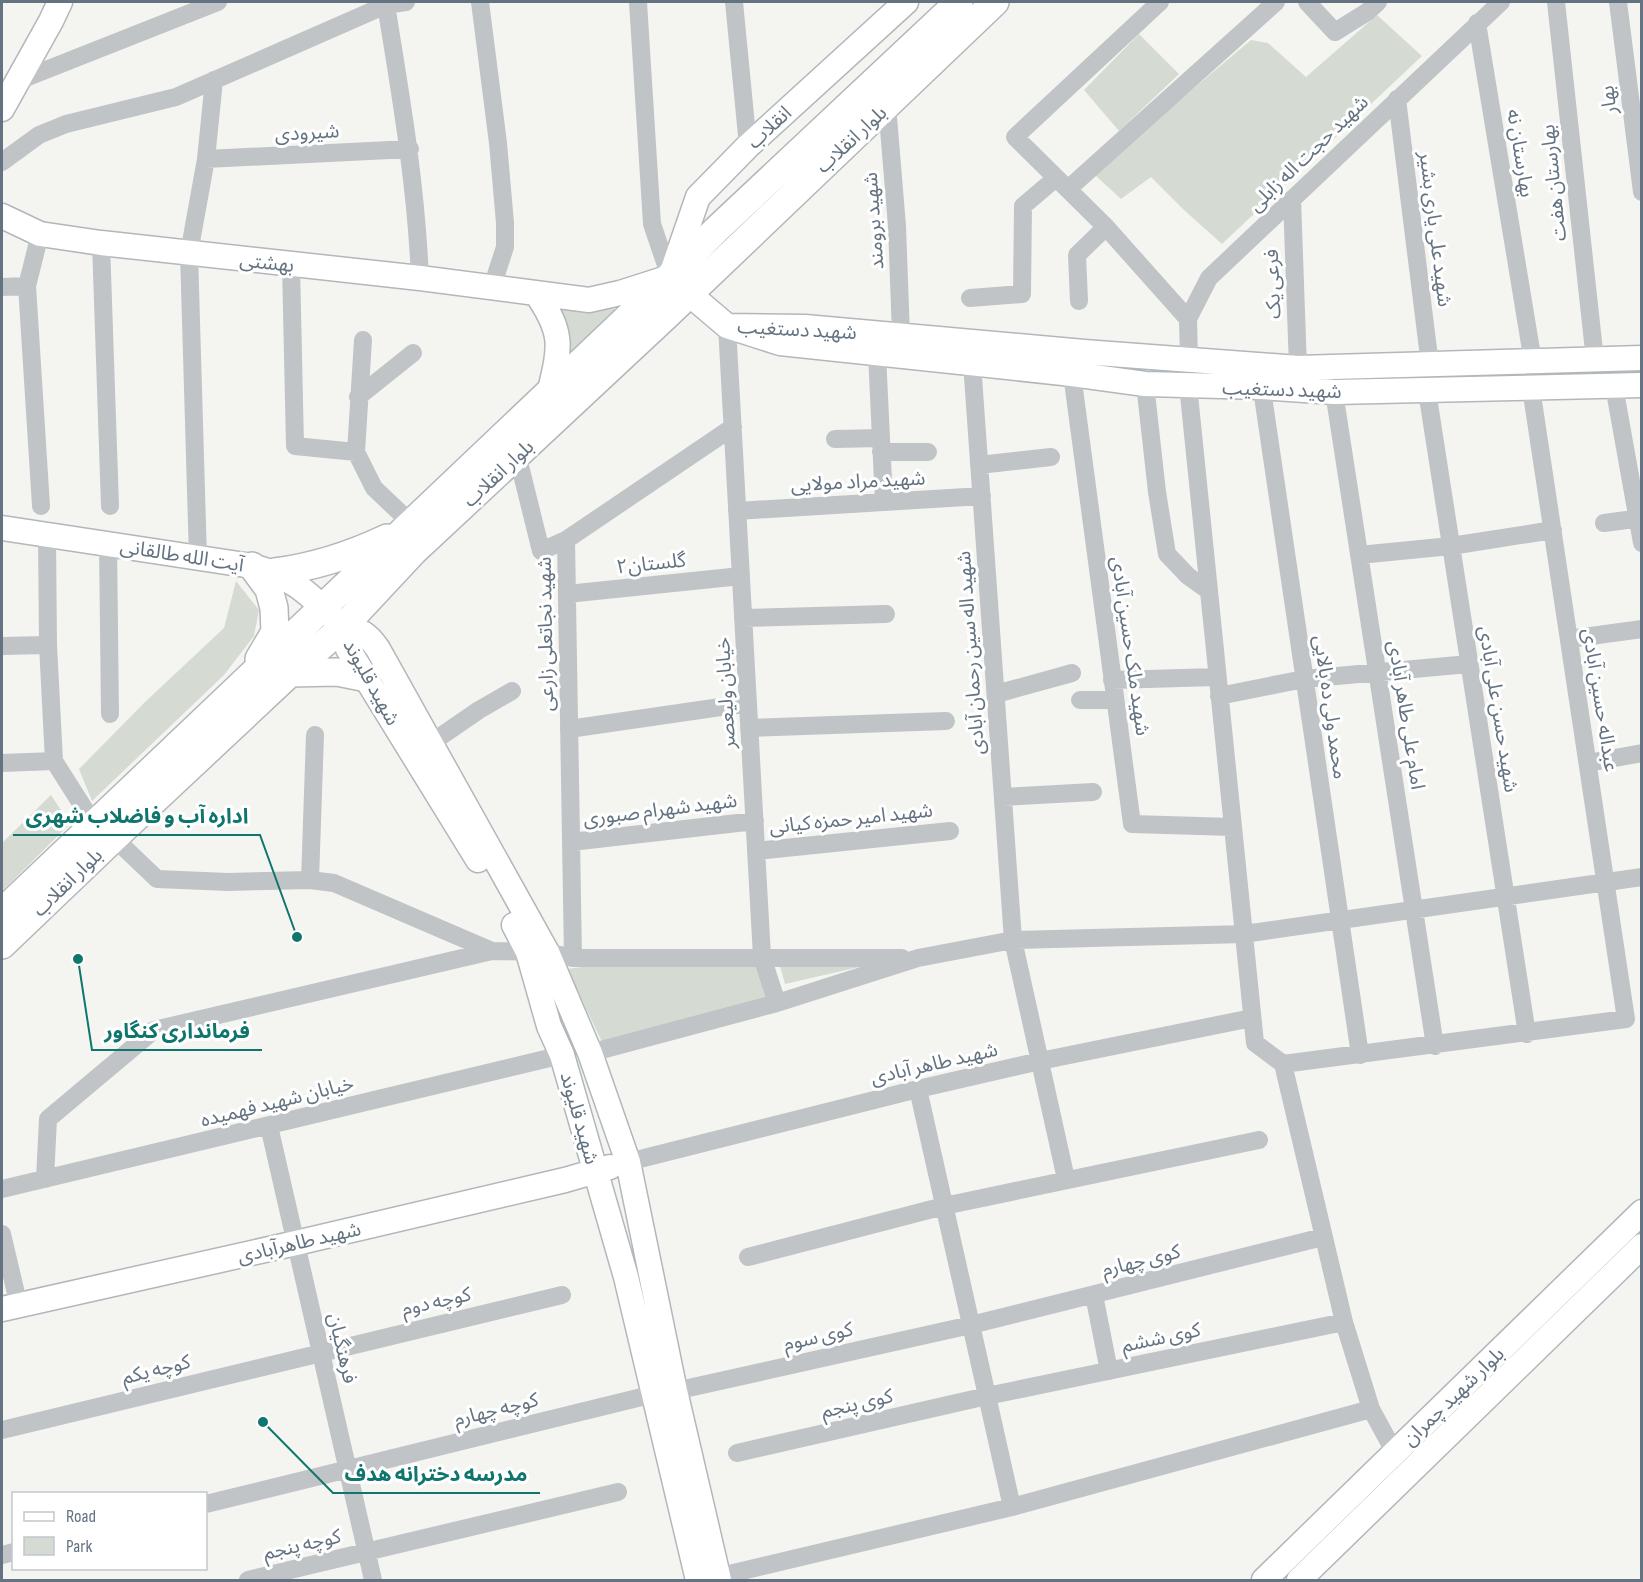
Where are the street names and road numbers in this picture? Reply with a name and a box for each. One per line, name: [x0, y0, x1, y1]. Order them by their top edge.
street label: بهار: [1595, 84, 1623, 117]
street label: شهید حجت اله زابلی: [1244, 90, 1374, 217]
street label: انقلاب: [743, 101, 797, 154]
street label: بلوار انقلاب: [811, 101, 892, 179]
street label: بهارستان نه: [1501, 107, 1539, 199]
street label: شیرودی: [274, 119, 340, 147]
street label: بهارستان هفت: [1536, 123, 1572, 242]
street label: شهید علی یاری بشیر: [1413, 149, 1456, 308]
street label: شهید برومند: [859, 172, 889, 270]
street label: بهشتی: [238, 248, 295, 278]
street label: فرعی یک: [1260, 249, 1286, 319]
street label: شهید دستغیب: [737, 315, 857, 345]
street label: شهید دستغیب: [1222, 376, 1342, 404]
street label: بلوار انقلاب: [458, 435, 539, 513]
street label: شهید مراد مولایی: [790, 466, 926, 498]
street label: آیت الله طالقانی: [118, 534, 247, 578]
street label: گلستان۲: [615, 548, 688, 580]
street label: شهید اله سین رحمان آبادی: [952, 550, 990, 756]
street label: شهید ملک حسین آبادی: [1106, 555, 1154, 737]
street label: شهید نجاتعلی زارعی: [533, 557, 559, 711]
street label: شهید حسن علی آبادی: [1473, 624, 1523, 794]
street label: عبداله حسین آبادی: [1577, 627, 1623, 774]
street label: محمد ولی ده بالایی: [1308, 634, 1352, 781]
street label: شهید قلیوند: [338, 635, 405, 730]
street label: خیابان ولیعصر: [711, 636, 741, 751]
street label: امام علی طاهر آبادی: [1380, 639, 1430, 792]
street label: شهید شهرام صبوری: [582, 789, 739, 833]
street label: شهید امیر حمزه کیانی: [768, 798, 934, 840]
street label: بلوار انقلاب: [28, 844, 108, 922]
street label: شهید طاهر آبادی: [868, 1038, 1000, 1090]
street label: شهید قلیوند: [554, 1069, 604, 1167]
street label: خیابان شهید فهمیده: [198, 1071, 356, 1133]
street label: شهید طاهرآبادی: [235, 1217, 363, 1269]
street label: کوی چهارم: [1100, 1239, 1184, 1284]
street label: کوچه دوم: [399, 1282, 474, 1324]
street label: فرهنگیان: [322, 1311, 362, 1386]
street label: کوی سوم: [781, 1317, 857, 1359]
street label: کوی ششم: [1120, 1318, 1204, 1360]
street label: بلوار شهید چمران: [1398, 1342, 1510, 1451]
street label: کوچه یکم: [119, 1350, 194, 1392]
street label: کوی پنجم: [819, 1384, 897, 1426]
street label: کوچه چهارم: [451, 1388, 542, 1434]
street label: کوچه پنجم: [261, 1524, 345, 1568]

